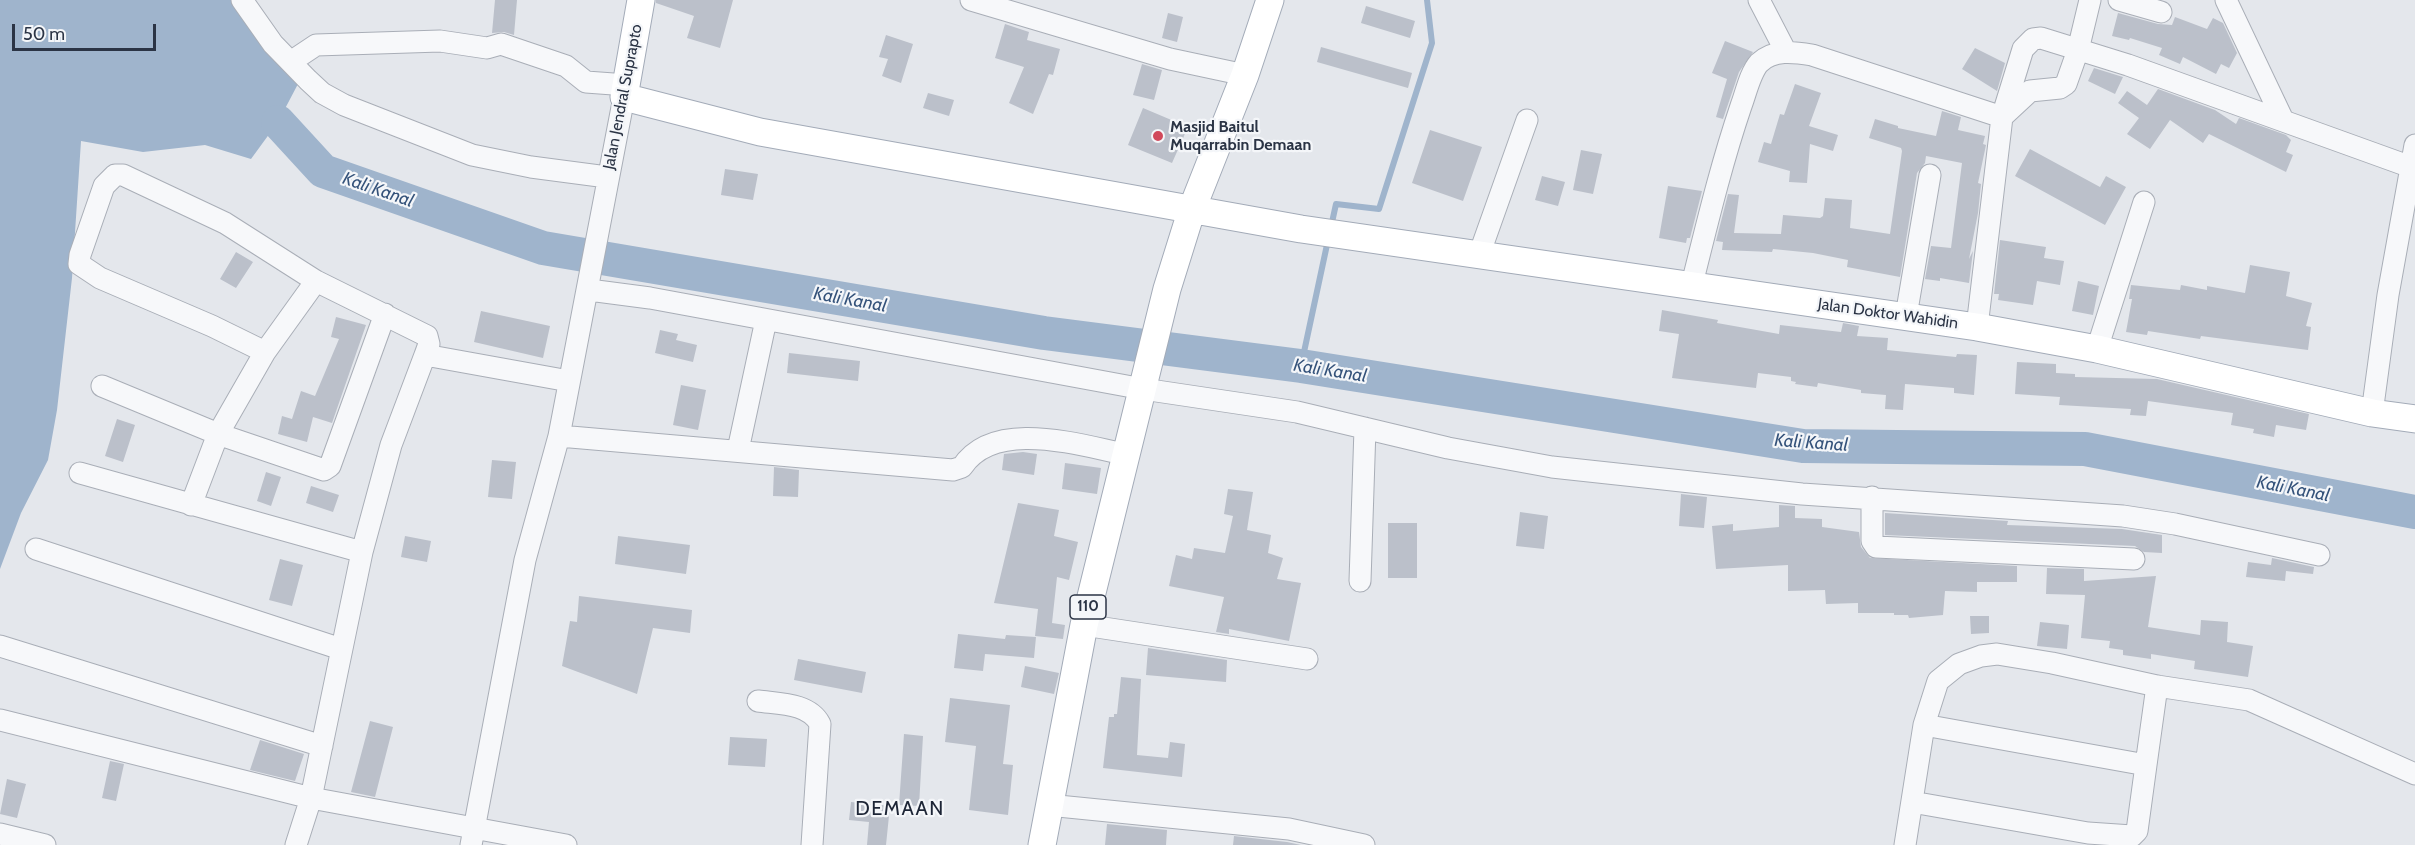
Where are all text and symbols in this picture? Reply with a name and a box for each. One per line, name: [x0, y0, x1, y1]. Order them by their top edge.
scale bar: [15, 12, 159, 50]
text: 50 m: [23, 23, 65, 45]
street label: Jalan Jendral Suprapto: [599, 23, 647, 171]
place label: Masjid Baitul Muqarrabin Demaan: [1170, 117, 1311, 155]
marker: Masjid Baitul Muqarrabin Demaan: [1151, 129, 1165, 143]
water label: Kali Kanal: [340, 168, 416, 212]
water label: Kali Kanal: [812, 283, 888, 317]
street label: Jalan Doktor Wahidin: [1817, 295, 1959, 333]
water label: Kali Kanal: [1292, 355, 1368, 387]
water label: Kali Kanal: [1774, 430, 1848, 456]
water label: Kali Kanal: [2255, 471, 2331, 507]
road number: 110: [1070, 595, 1106, 619]
district label: DEMAAN: [855, 797, 945, 821]

